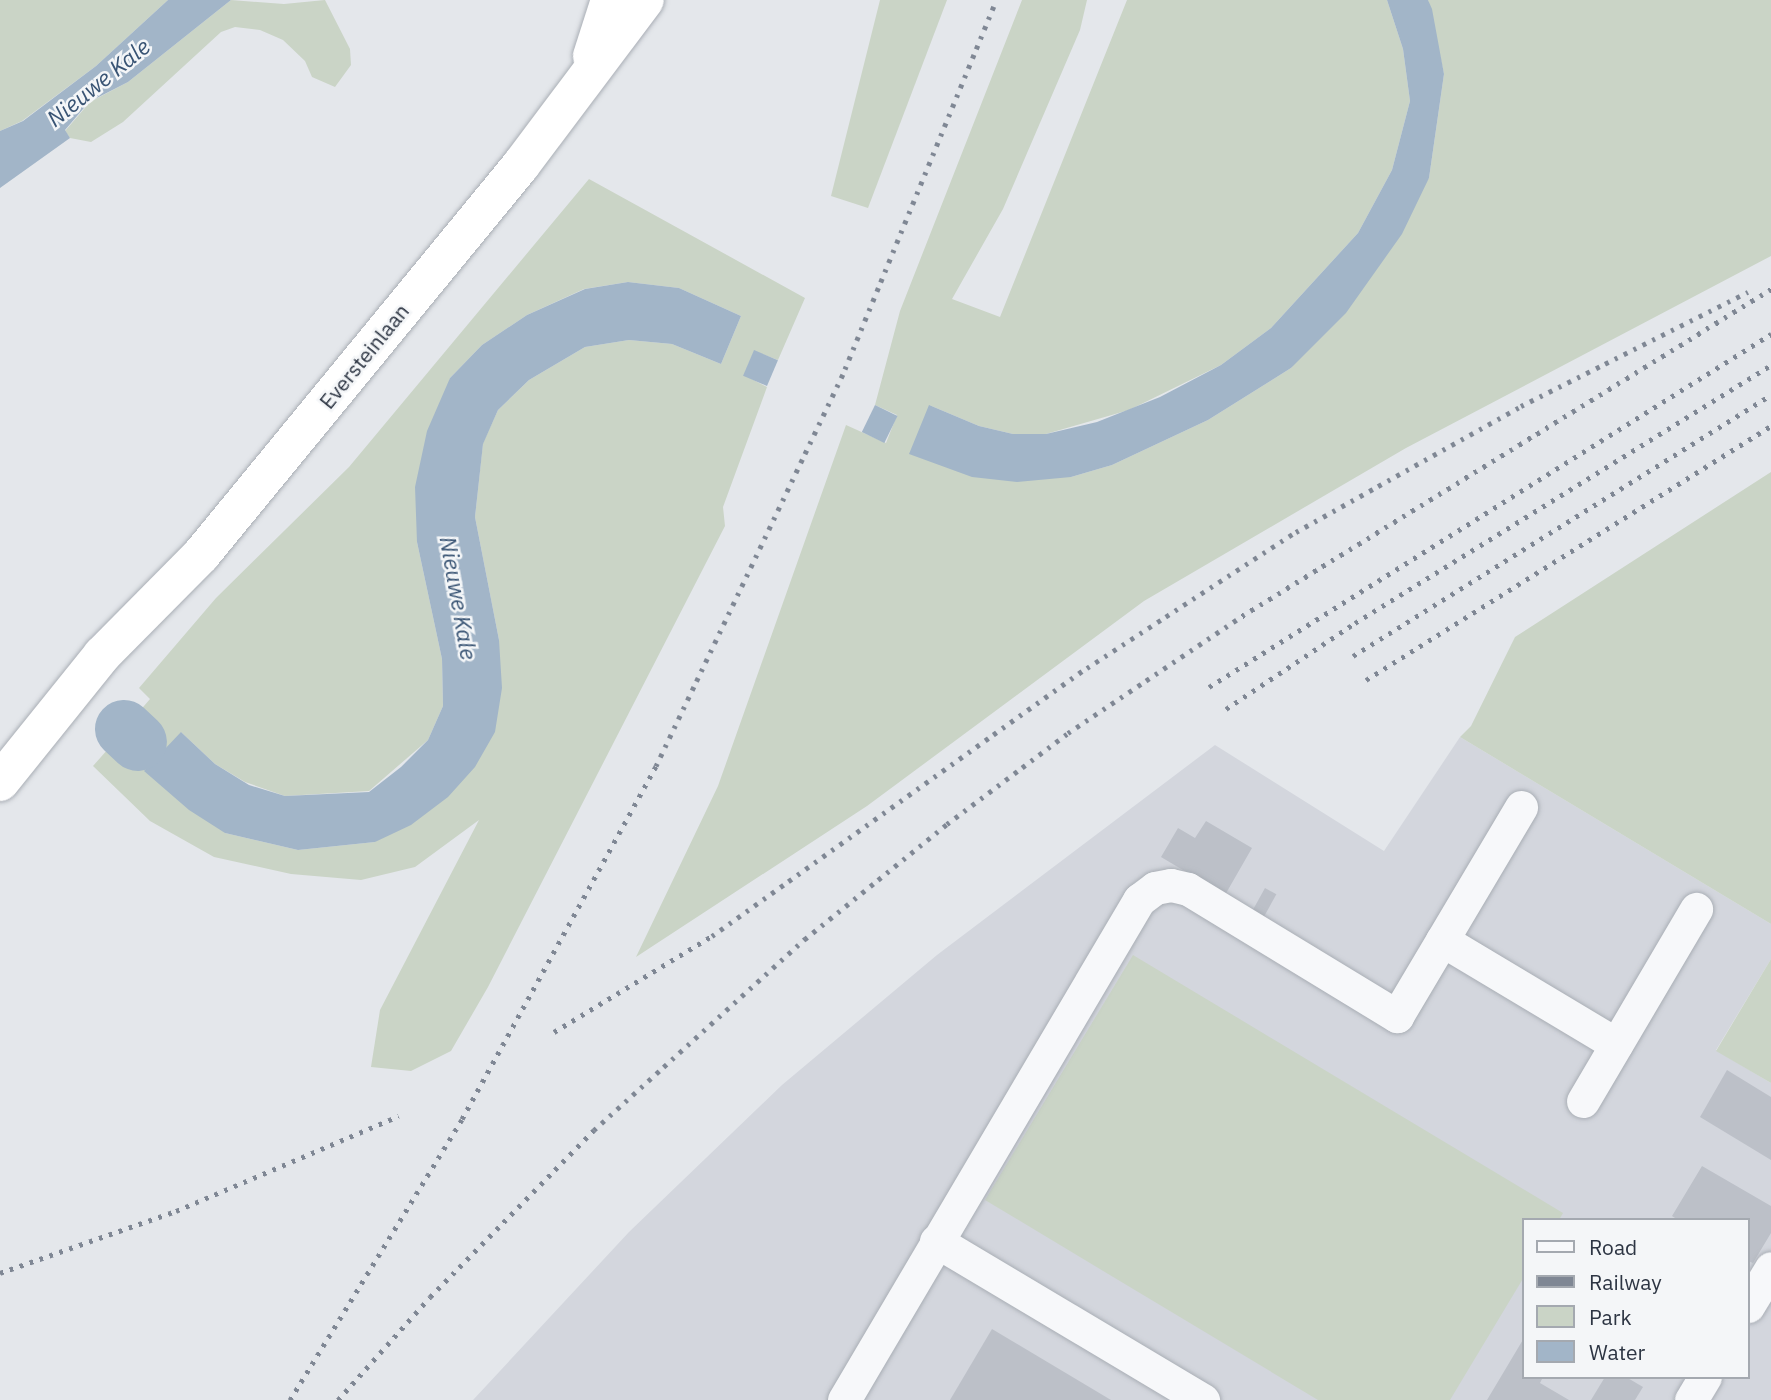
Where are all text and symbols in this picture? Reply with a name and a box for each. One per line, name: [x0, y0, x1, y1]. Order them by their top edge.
water label: Nieuwe Kale: [41, 32, 155, 132]
street label: Eversteinlaan: [314, 298, 414, 414]
water label: Nieuwe Kale: [435, 534, 483, 662]
legend: [1522, 1218, 1750, 1379]
text: Road: [1589, 1233, 1637, 1261]
text: Railway: [1589, 1268, 1662, 1296]
text: Park: [1589, 1303, 1632, 1331]
text: Water: [1589, 1338, 1645, 1366]

